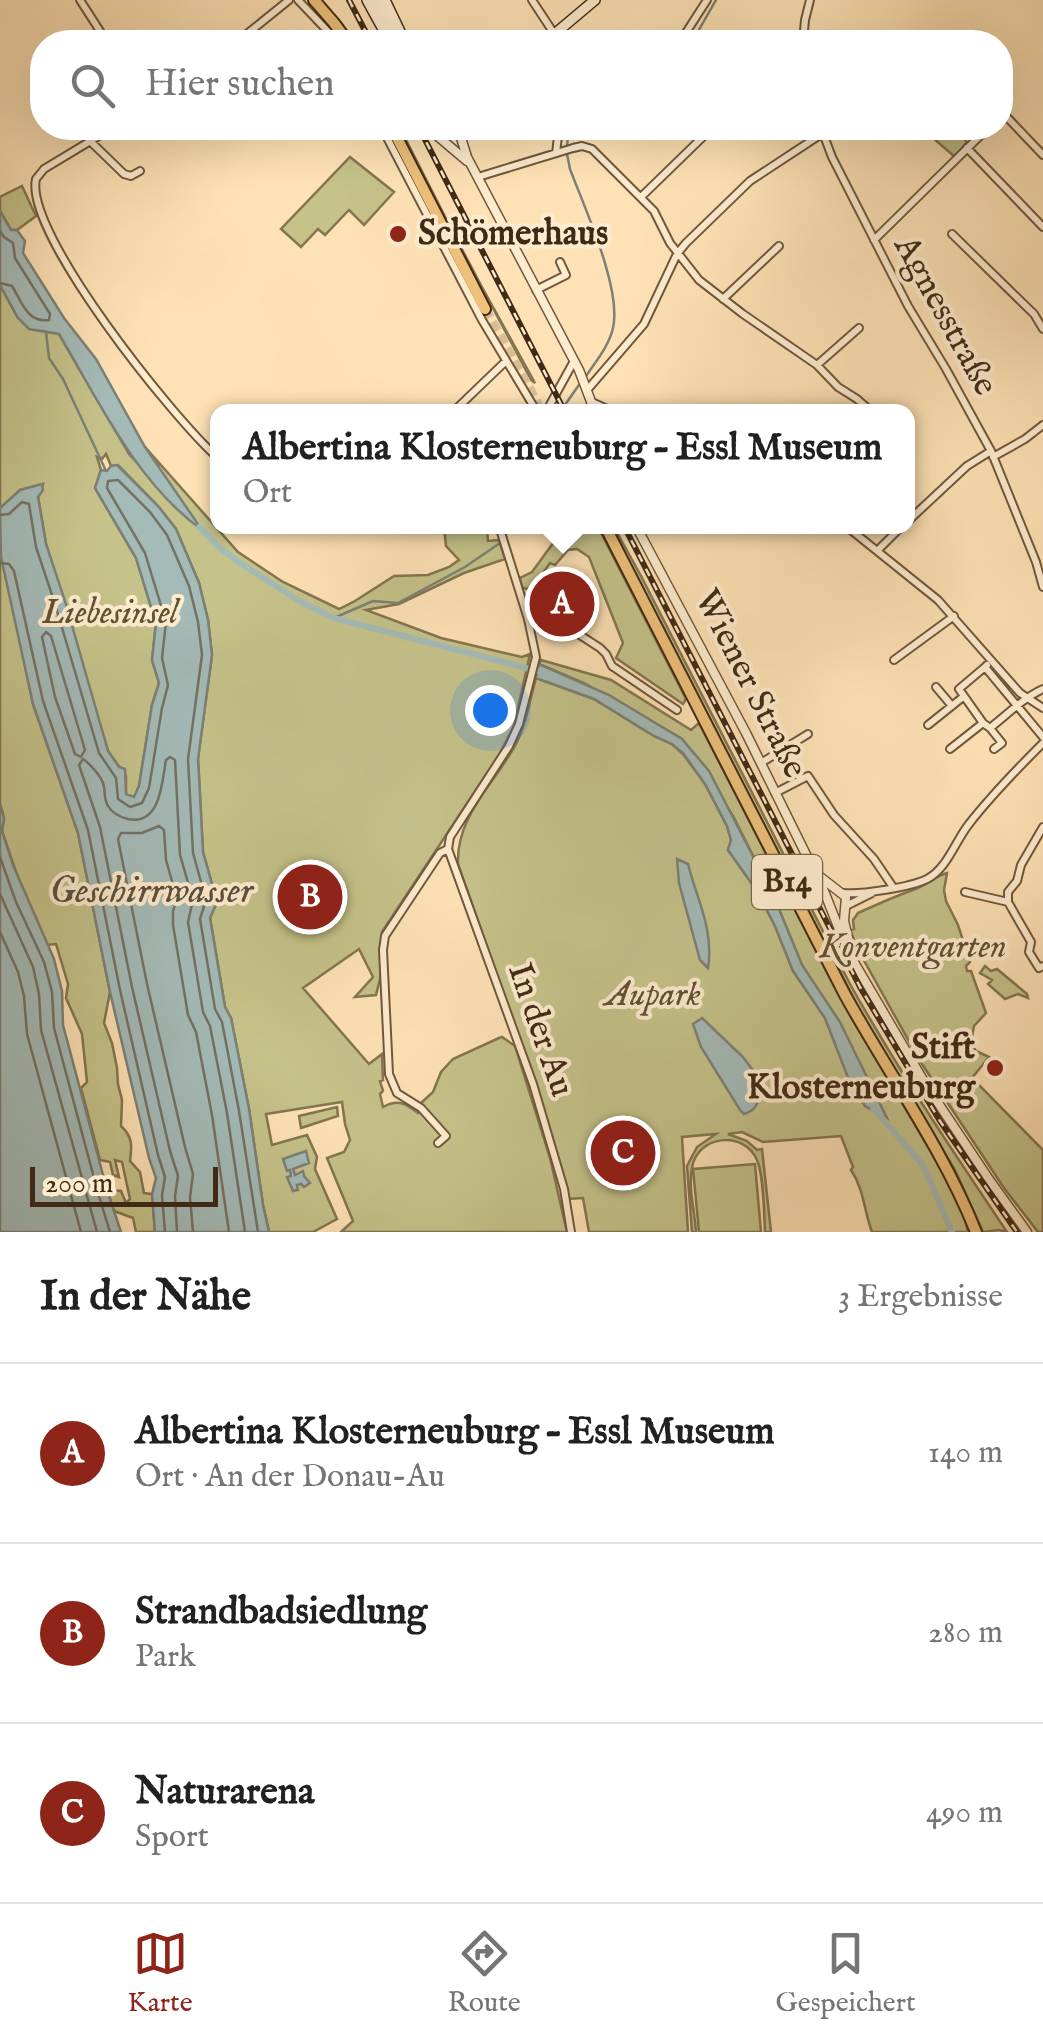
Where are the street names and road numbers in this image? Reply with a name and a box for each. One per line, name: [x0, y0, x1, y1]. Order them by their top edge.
street label: Agnesstraße: [882, 227, 1007, 404]
street label: Wiener Straße: [683, 582, 817, 786]
road number: B14: [752, 855, 822, 909]
street label: In der Au: [496, 957, 584, 1103]

